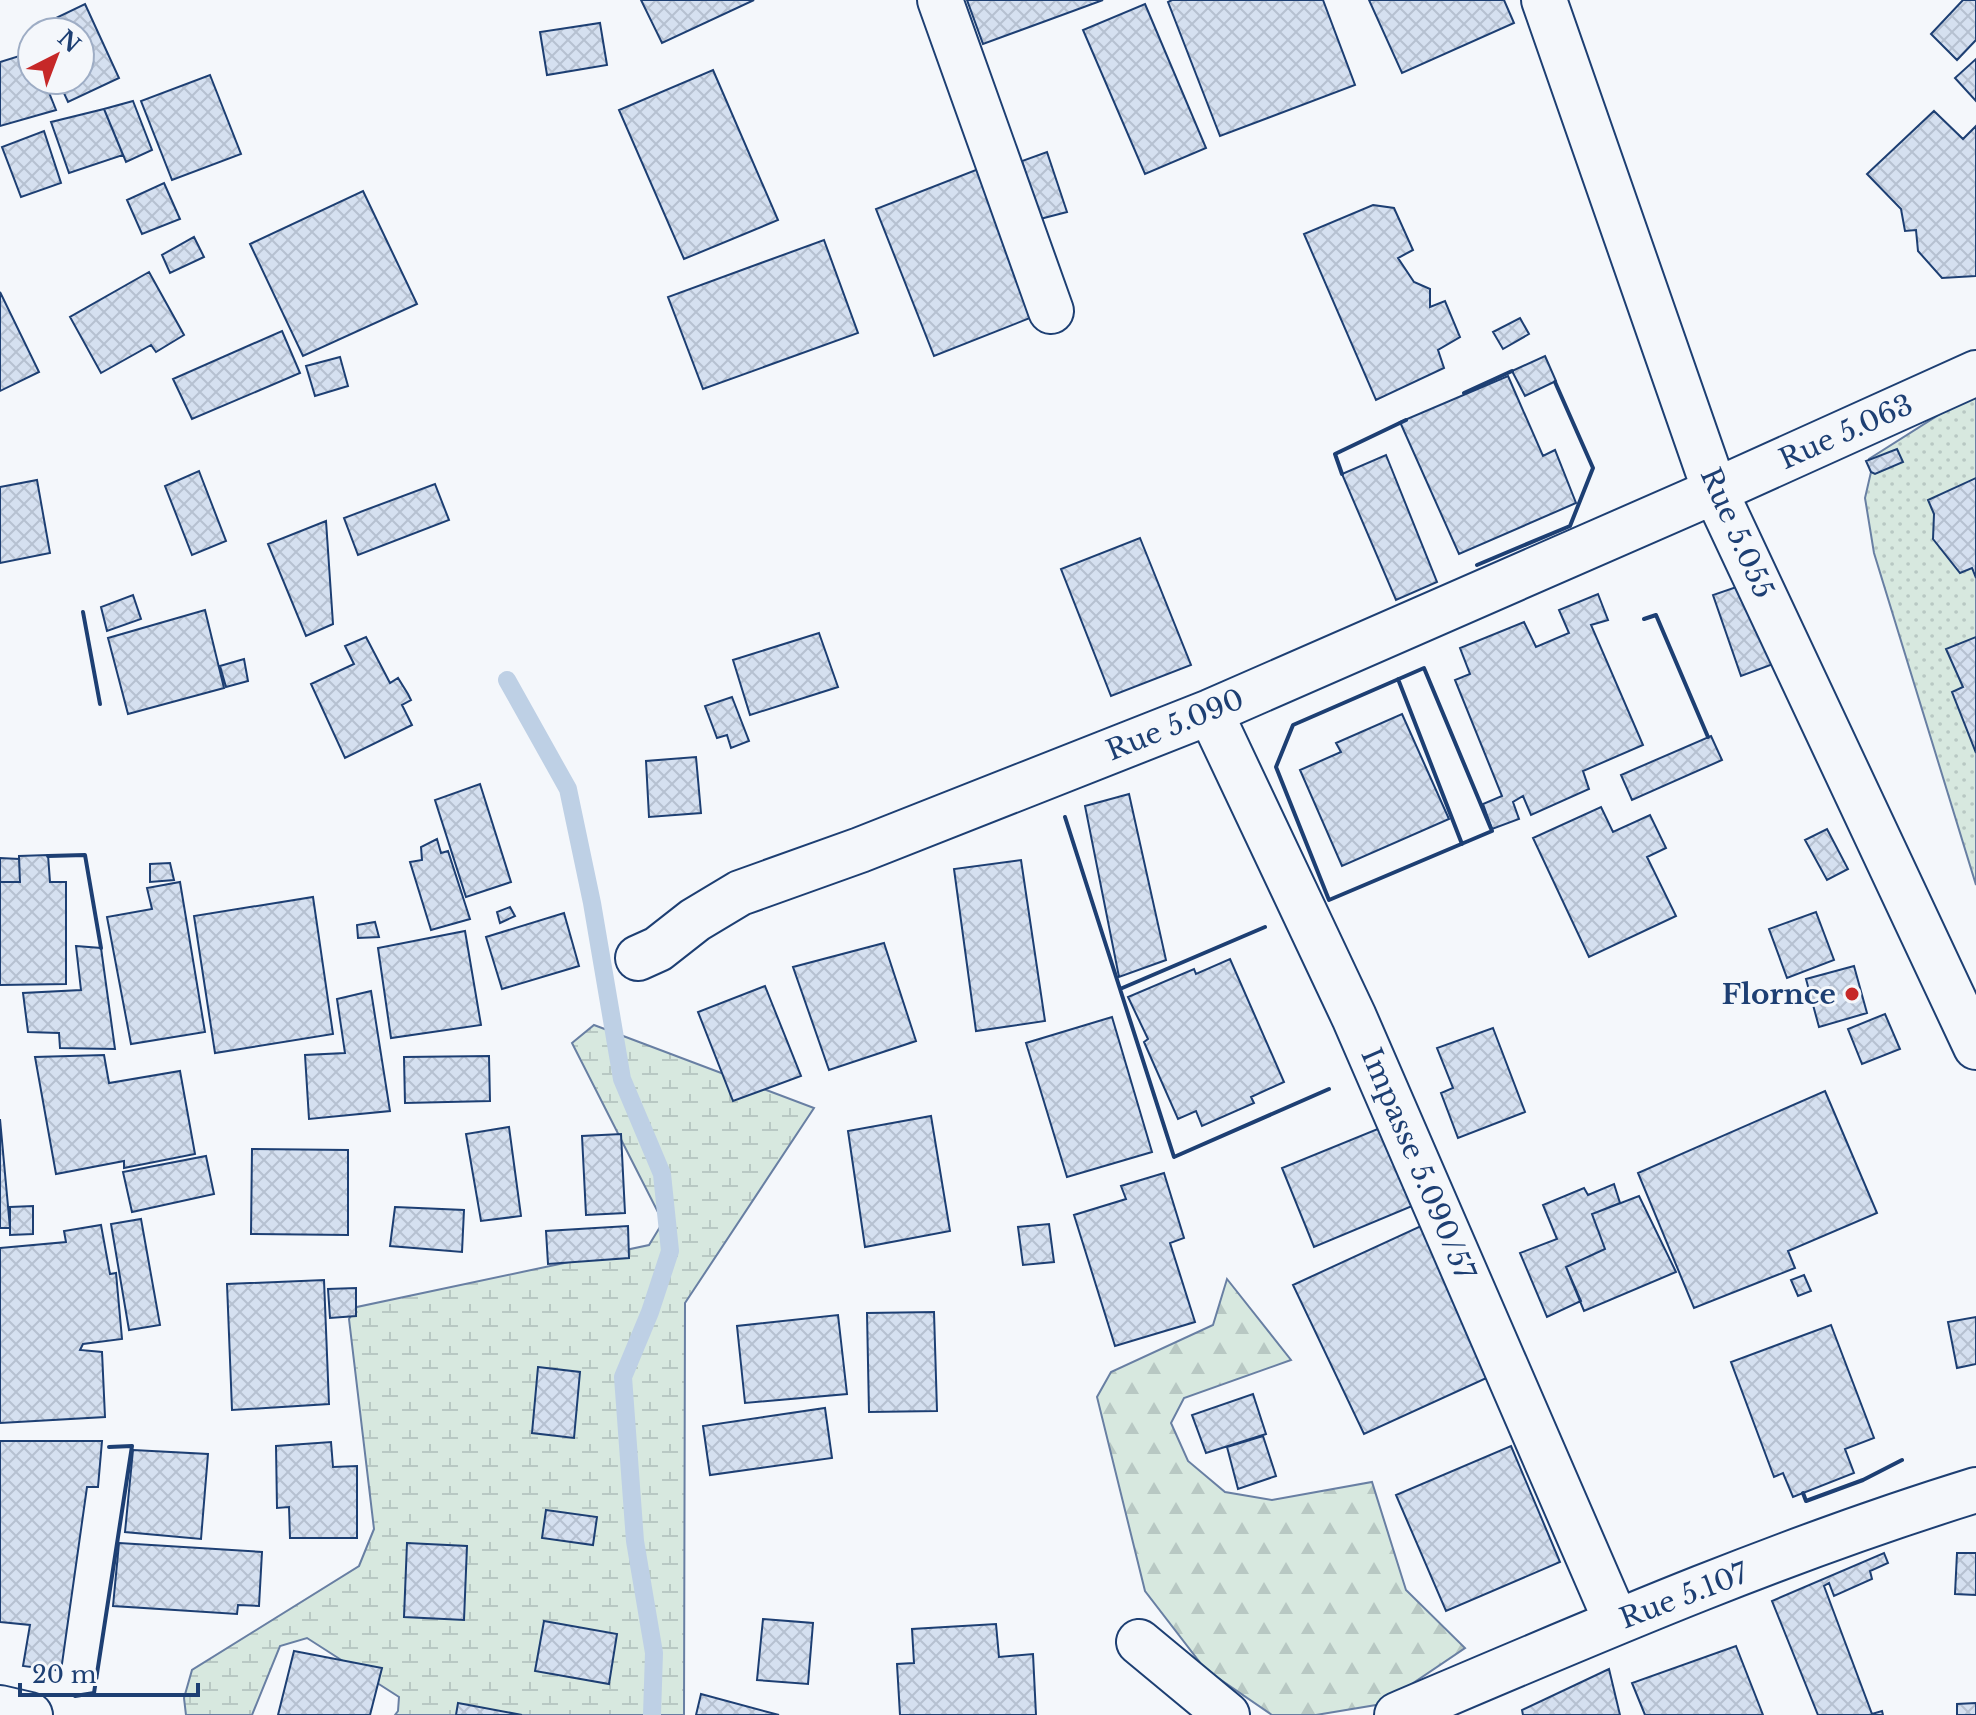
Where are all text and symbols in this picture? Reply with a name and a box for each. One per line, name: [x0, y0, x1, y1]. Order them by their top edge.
north arrow: [16, 16, 96, 96]
text: N: [52, 25, 86, 59]
street label: Rue 5.063: [1774, 387, 1918, 477]
street label: Rue 5.055: [1693, 462, 1781, 604]
street label: Rue 5.090: [1101, 682, 1249, 768]
place label: Flornce: [1722, 977, 1836, 1012]
marker: Flornce: [1843, 985, 1861, 1003]
street label: Impasse 5.090/57: [1353, 1043, 1483, 1286]
street label: Rue 5.107: [1615, 1555, 1754, 1636]
scale bar: [20, 1647, 198, 1697]
text: 20 m: [32, 1660, 97, 1689]

